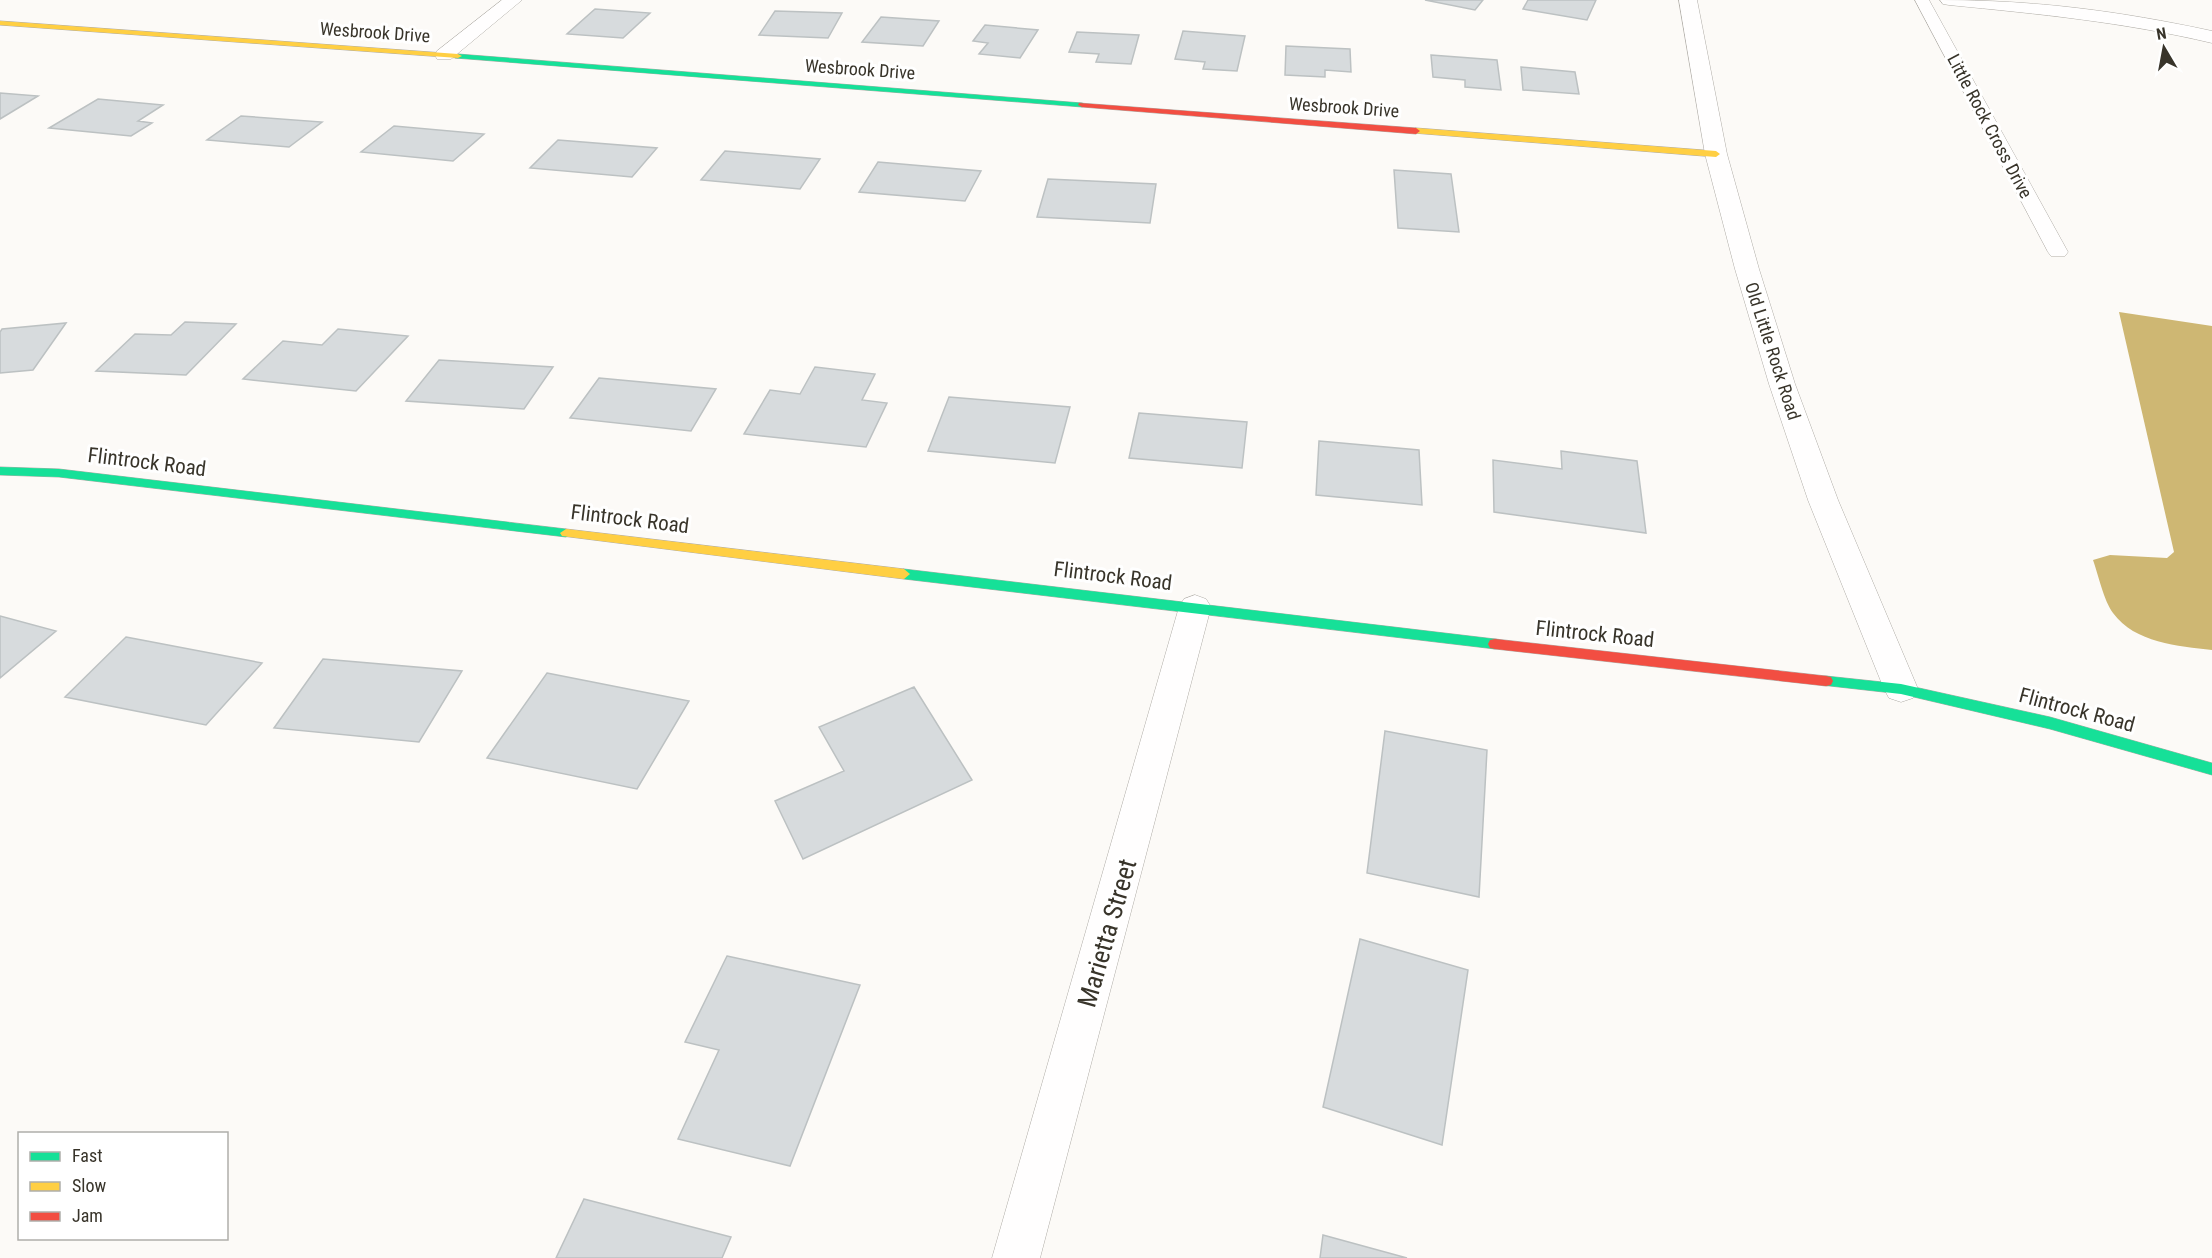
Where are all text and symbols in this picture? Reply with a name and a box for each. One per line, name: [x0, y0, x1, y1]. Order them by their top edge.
street label: Wesbrook Drive: [319, 18, 431, 46]
north arrow: [2134, 18, 2194, 78]
text: N: [2155, 24, 2168, 44]
street label: Little Rock Cross Drive: [1943, 50, 2037, 202]
street label: Wesbrook Drive: [804, 55, 916, 83]
street label: Wesbrook Drive: [1288, 93, 1400, 121]
street label: Old Little Rock Road: [1741, 280, 1805, 422]
street label: Flintrock Road: [86, 443, 208, 481]
street label: Flintrock Road: [569, 500, 691, 538]
street label: Flintrock Road: [1052, 557, 1174, 595]
street label: Flintrock Road: [1535, 616, 1655, 652]
street label: Flintrock Road: [2016, 683, 2138, 737]
street label: Marietta Street: [1072, 855, 1142, 1011]
legend: [18, 1132, 228, 1240]
text: Fast: [72, 1145, 103, 1166]
text: Slow: [72, 1175, 107, 1196]
text: Jam: [72, 1205, 103, 1226]

